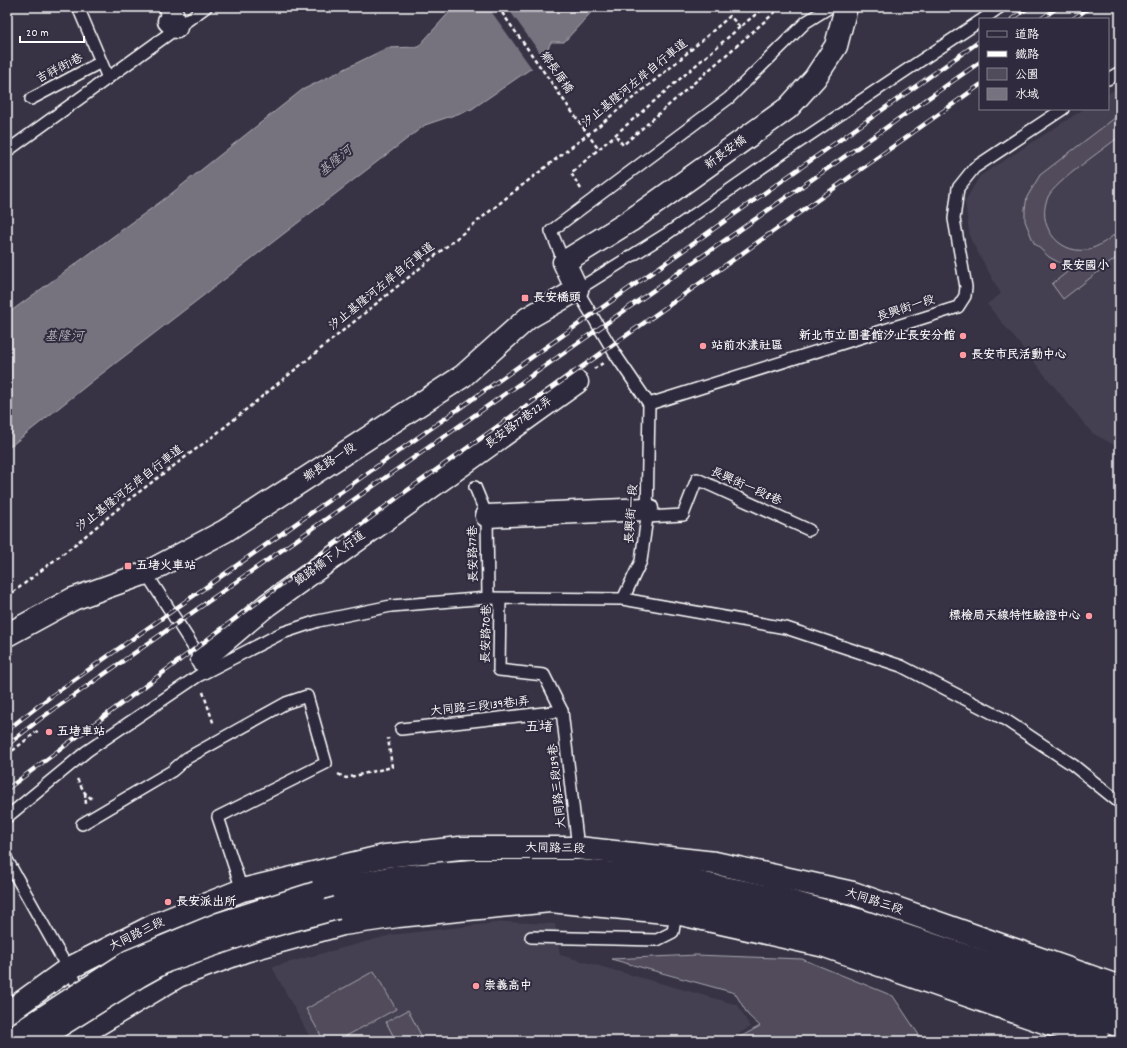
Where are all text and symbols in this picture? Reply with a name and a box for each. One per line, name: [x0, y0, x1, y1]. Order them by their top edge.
scale bar: [20, 18, 84, 44]
legend: [979, 18, 1109, 110]
text: 20 m: [26, 25, 49, 42]
text: 道路: [1015, 27, 1039, 44]
street label: 汐止基隆河左岸自行車道: [578, 36, 692, 132]
text: 鐵路: [1015, 47, 1039, 64]
street label: 鄉長厝橋: [535, 48, 577, 98]
street label: 吉祥街1巷: [34, 50, 86, 88]
text: 公園: [1015, 67, 1039, 84]
text: 水域: [1015, 87, 1039, 104]
street label: 新長安橋: [702, 132, 750, 174]
water label: 基隆河: [315, 141, 359, 182]
street label: 汐止基隆河左岸自行車道: [325, 239, 439, 335]
place label: 長安國小: [1061, 258, 1109, 275]
marker: 長安國小: [1048, 261, 1058, 271]
place label: 長安橋頭: [533, 290, 581, 307]
street label: 長興街一段: [875, 292, 937, 326]
marker: 長安橋頭: [520, 293, 530, 303]
water label: 基隆河: [44, 328, 85, 347]
place label: 新北市立圖書館汐止長安分館: [799, 328, 956, 345]
marker: 新北市立圖書館汐止長安分館: [958, 331, 968, 341]
place label: 站前水漾社區: [711, 338, 783, 355]
marker: 站前水漾社區: [698, 341, 708, 351]
place label: 長安市民活動中心: [971, 347, 1067, 364]
marker: 長安市民活動中心: [958, 350, 968, 360]
street label: 長安路77巷22弄: [482, 393, 556, 453]
street label: 鄉長路一段: [300, 440, 360, 486]
street label: 汐止基隆河左岸自行車道: [73, 442, 187, 536]
street label: 長興街一段8巷: [707, 464, 785, 510]
street label: 長興街一段: [621, 483, 643, 545]
street label: 長安路77巷: [465, 525, 483, 583]
street label: 鐵路橋下人行道: [291, 527, 369, 591]
place label: 五堵火車站: [136, 558, 196, 575]
marker: 五堵火車站: [123, 561, 133, 571]
street label: 長安路70巷: [478, 604, 496, 664]
place label: 標檢局天線特性驗證中心: [949, 608, 1081, 625]
marker: 標檢局天線特性驗證中心: [1084, 611, 1094, 621]
street label: 大同路三段139巷1弄: [429, 693, 531, 721]
district label: 五堵: [525, 718, 553, 738]
place label: 五堵車站: [57, 724, 105, 741]
marker: 五堵車站: [44, 727, 54, 737]
street label: 大同路三段139巷: [545, 743, 571, 829]
street label: 大同路三段: [525, 840, 585, 858]
street label: 大同路三段: [843, 885, 905, 919]
place label: 長安派出所: [176, 894, 237, 911]
marker: 長安派出所: [163, 897, 173, 907]
street label: 大同路三段: [106, 914, 168, 956]
place label: 崇義高中: [484, 978, 532, 995]
marker: 崇義高中: [471, 981, 481, 991]

